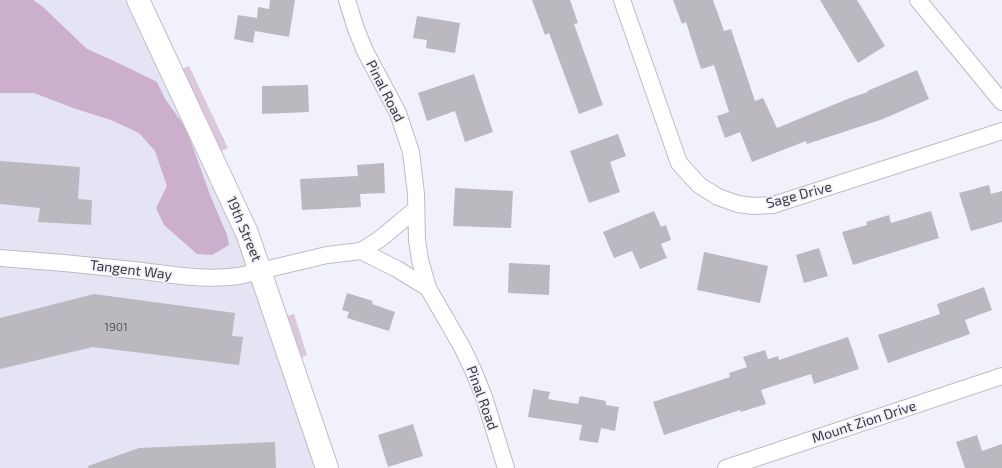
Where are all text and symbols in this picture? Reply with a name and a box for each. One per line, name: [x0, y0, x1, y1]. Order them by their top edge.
street label: Pinal Road: [362, 57, 408, 125]
street label: Sage Drive: [764, 178, 834, 212]
street label: 19th Street: [223, 194, 265, 264]
street label: Tangent Way: [89, 257, 173, 283]
house number: 1901: [104, 320, 128, 334]
street label: Pinal Road: [463, 364, 501, 432]
street label: Mount Zion Drive: [810, 397, 918, 447]

